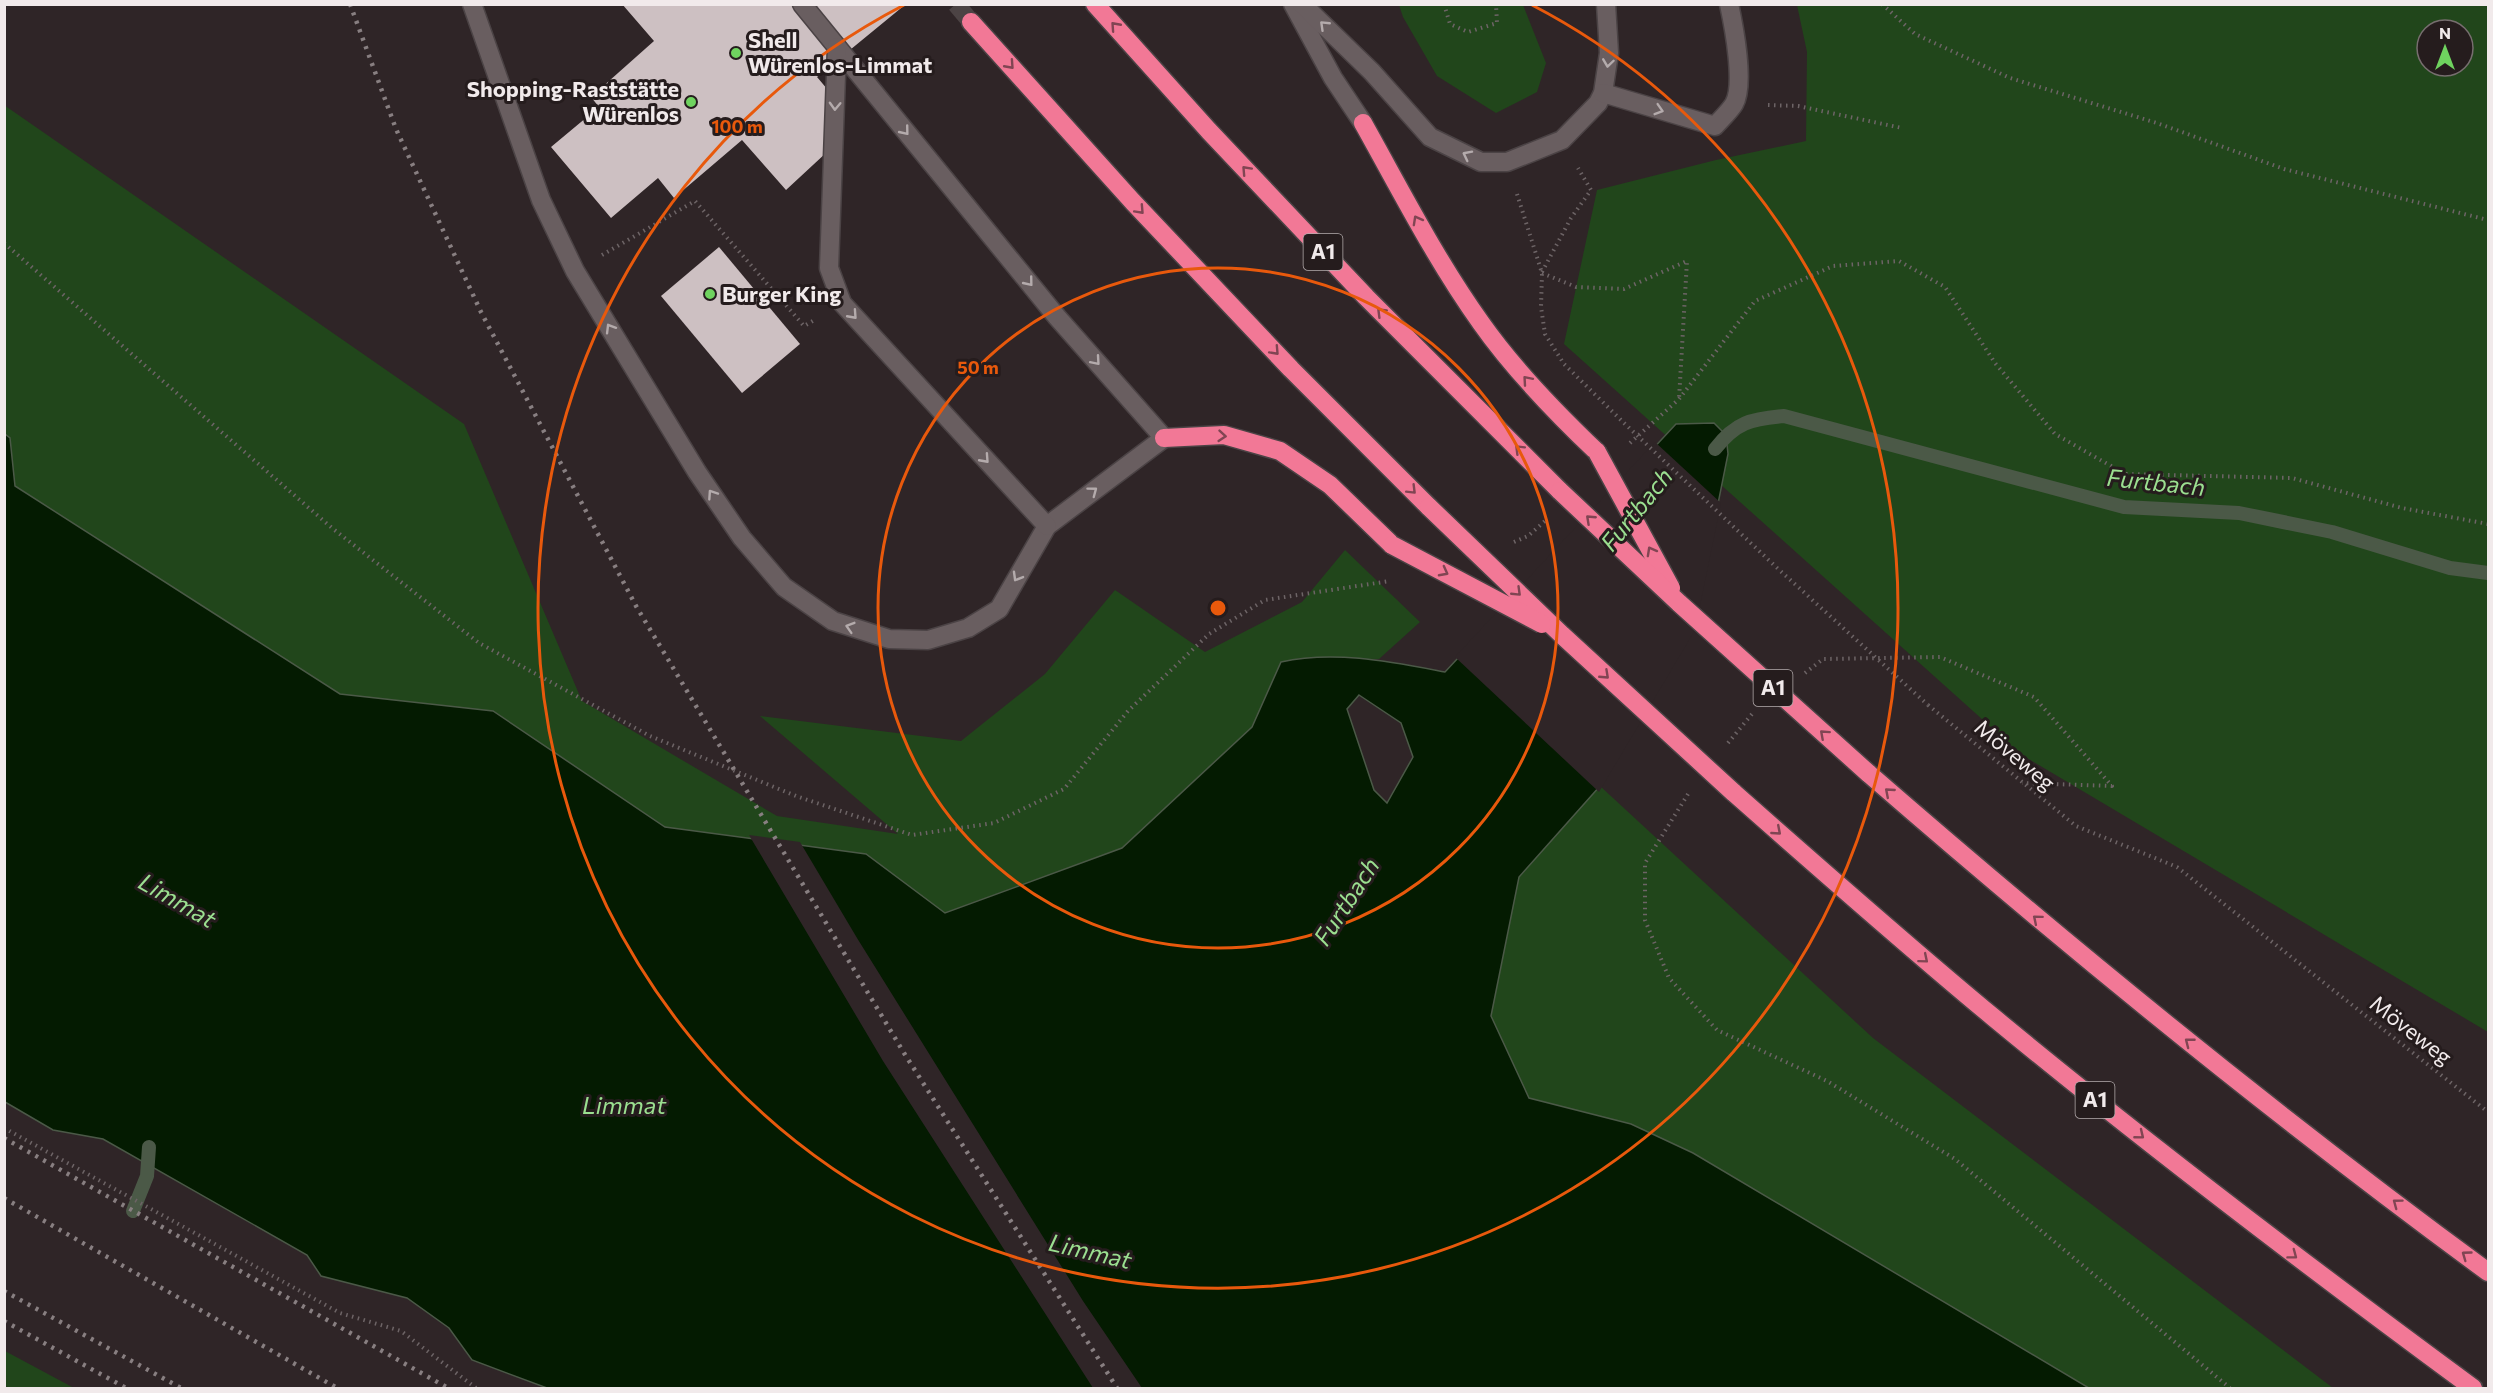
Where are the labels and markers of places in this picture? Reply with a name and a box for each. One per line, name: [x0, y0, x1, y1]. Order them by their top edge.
place label: Shell Würenlos-Limmat: [748, 26, 932, 78]
marker: Shell Würenlos-Limmat: [729, 46, 743, 60]
place label: Shopping-Raststätte Würenlos: [467, 75, 679, 127]
marker: Shopping-Raststätte Würenlos: [684, 95, 698, 109]
place label: Burger King: [722, 280, 841, 307]
marker: Burger King: [703, 287, 717, 301]
centre of rings: [1208, 598, 1228, 618]

